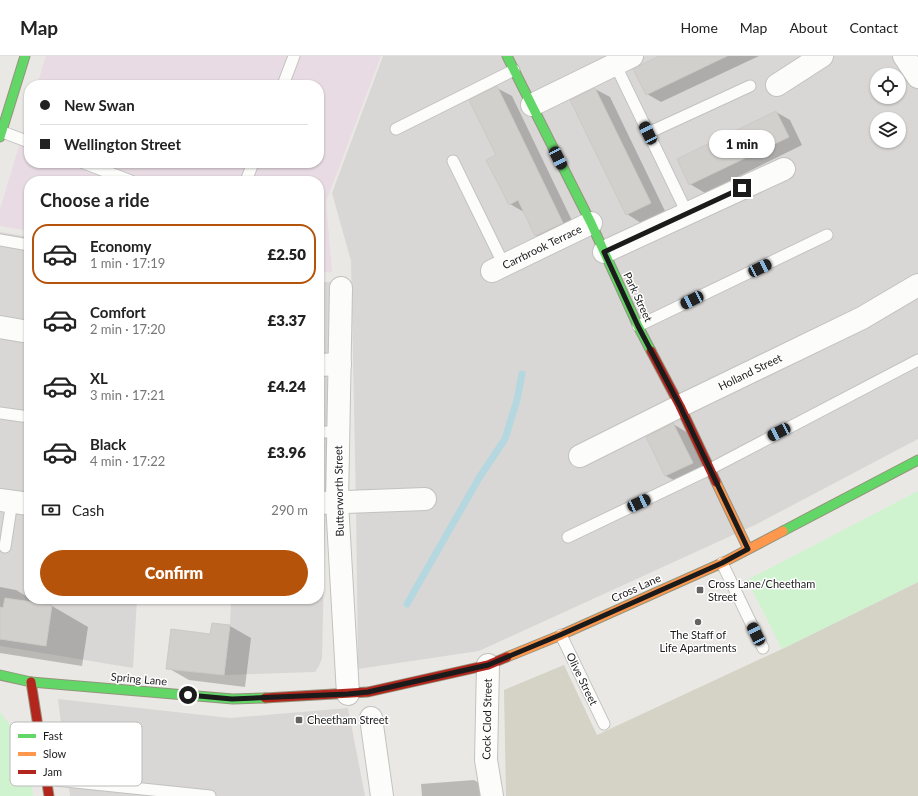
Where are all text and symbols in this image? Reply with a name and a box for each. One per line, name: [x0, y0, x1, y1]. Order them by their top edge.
text: Map: [20, 16, 58, 39]
text: Home: [680, 19, 718, 36]
text: Map: [740, 19, 767, 36]
text: About: [789, 19, 827, 36]
text: Contact: [849, 19, 898, 36]
map controls: [870, 68, 906, 148]
button: locate: [870, 68, 906, 104]
text: New Swan: [64, 96, 135, 114]
button: layers: [870, 112, 906, 148]
car: [637, 120, 659, 146]
callout: 1 min: [709, 130, 775, 158]
text: Wellington Street: [64, 135, 181, 153]
text: 1 min: [726, 136, 758, 152]
car: [547, 145, 569, 171]
route end: [733, 179, 751, 197]
text: Choose a ride: [40, 189, 149, 211]
street label: Carrbrook Terrace: [500, 222, 584, 271]
icon: car: [42, 236, 78, 272]
text: Economy: [90, 237, 151, 255]
text: £2.50: [268, 245, 306, 263]
text: 1 min · 17:19: [90, 255, 165, 271]
car: [747, 257, 773, 279]
street label: Park Street: [621, 270, 656, 324]
car: [679, 289, 705, 311]
icon: car: [42, 302, 78, 338]
text: Comfort: [90, 303, 146, 321]
text: £3.37: [268, 311, 306, 329]
text: 2 min · 17:20: [90, 321, 165, 337]
street label: Holland Street: [716, 351, 784, 393]
icon: car: [42, 368, 78, 404]
text: XL: [90, 369, 108, 387]
text: £4.24: [268, 377, 306, 395]
text: 3 min · 17:21: [90, 387, 165, 403]
car: [766, 421, 792, 443]
icon: car: [42, 434, 78, 470]
text: Black: [90, 435, 126, 453]
text: £3.96: [268, 443, 306, 461]
street label: Butterworth Street: [331, 445, 346, 537]
text: 4 min · 17:22: [90, 453, 165, 469]
car: [626, 492, 652, 514]
icon: cash: [40, 499, 62, 521]
text: Cash: [72, 501, 104, 519]
text: 290 m: [271, 502, 308, 518]
button: Confirm: [40, 550, 308, 596]
street label: Cross Lane: [609, 571, 663, 604]
place label: Cross Lane/Cheetham Street: [708, 577, 815, 603]
marker: Cross Lane/Cheetham Street: [695, 585, 705, 595]
marker: The Staff of Life Apartments: [693, 617, 703, 627]
car: [745, 621, 767, 647]
place label: The Staff of Life Apartments: [660, 628, 737, 654]
street label: Olive Street: [564, 650, 601, 707]
street label: Spring Lane: [110, 670, 168, 687]
street label: Cock Clod Street: [479, 678, 494, 760]
route start: [179, 686, 197, 704]
place label: Cheetham Street: [307, 713, 388, 726]
marker: Cheetham Street: [294, 715, 304, 725]
legend: [10, 722, 142, 786]
text: Fast: [43, 729, 63, 742]
text: Slow: [43, 747, 67, 760]
text: Jam: [43, 765, 62, 778]

